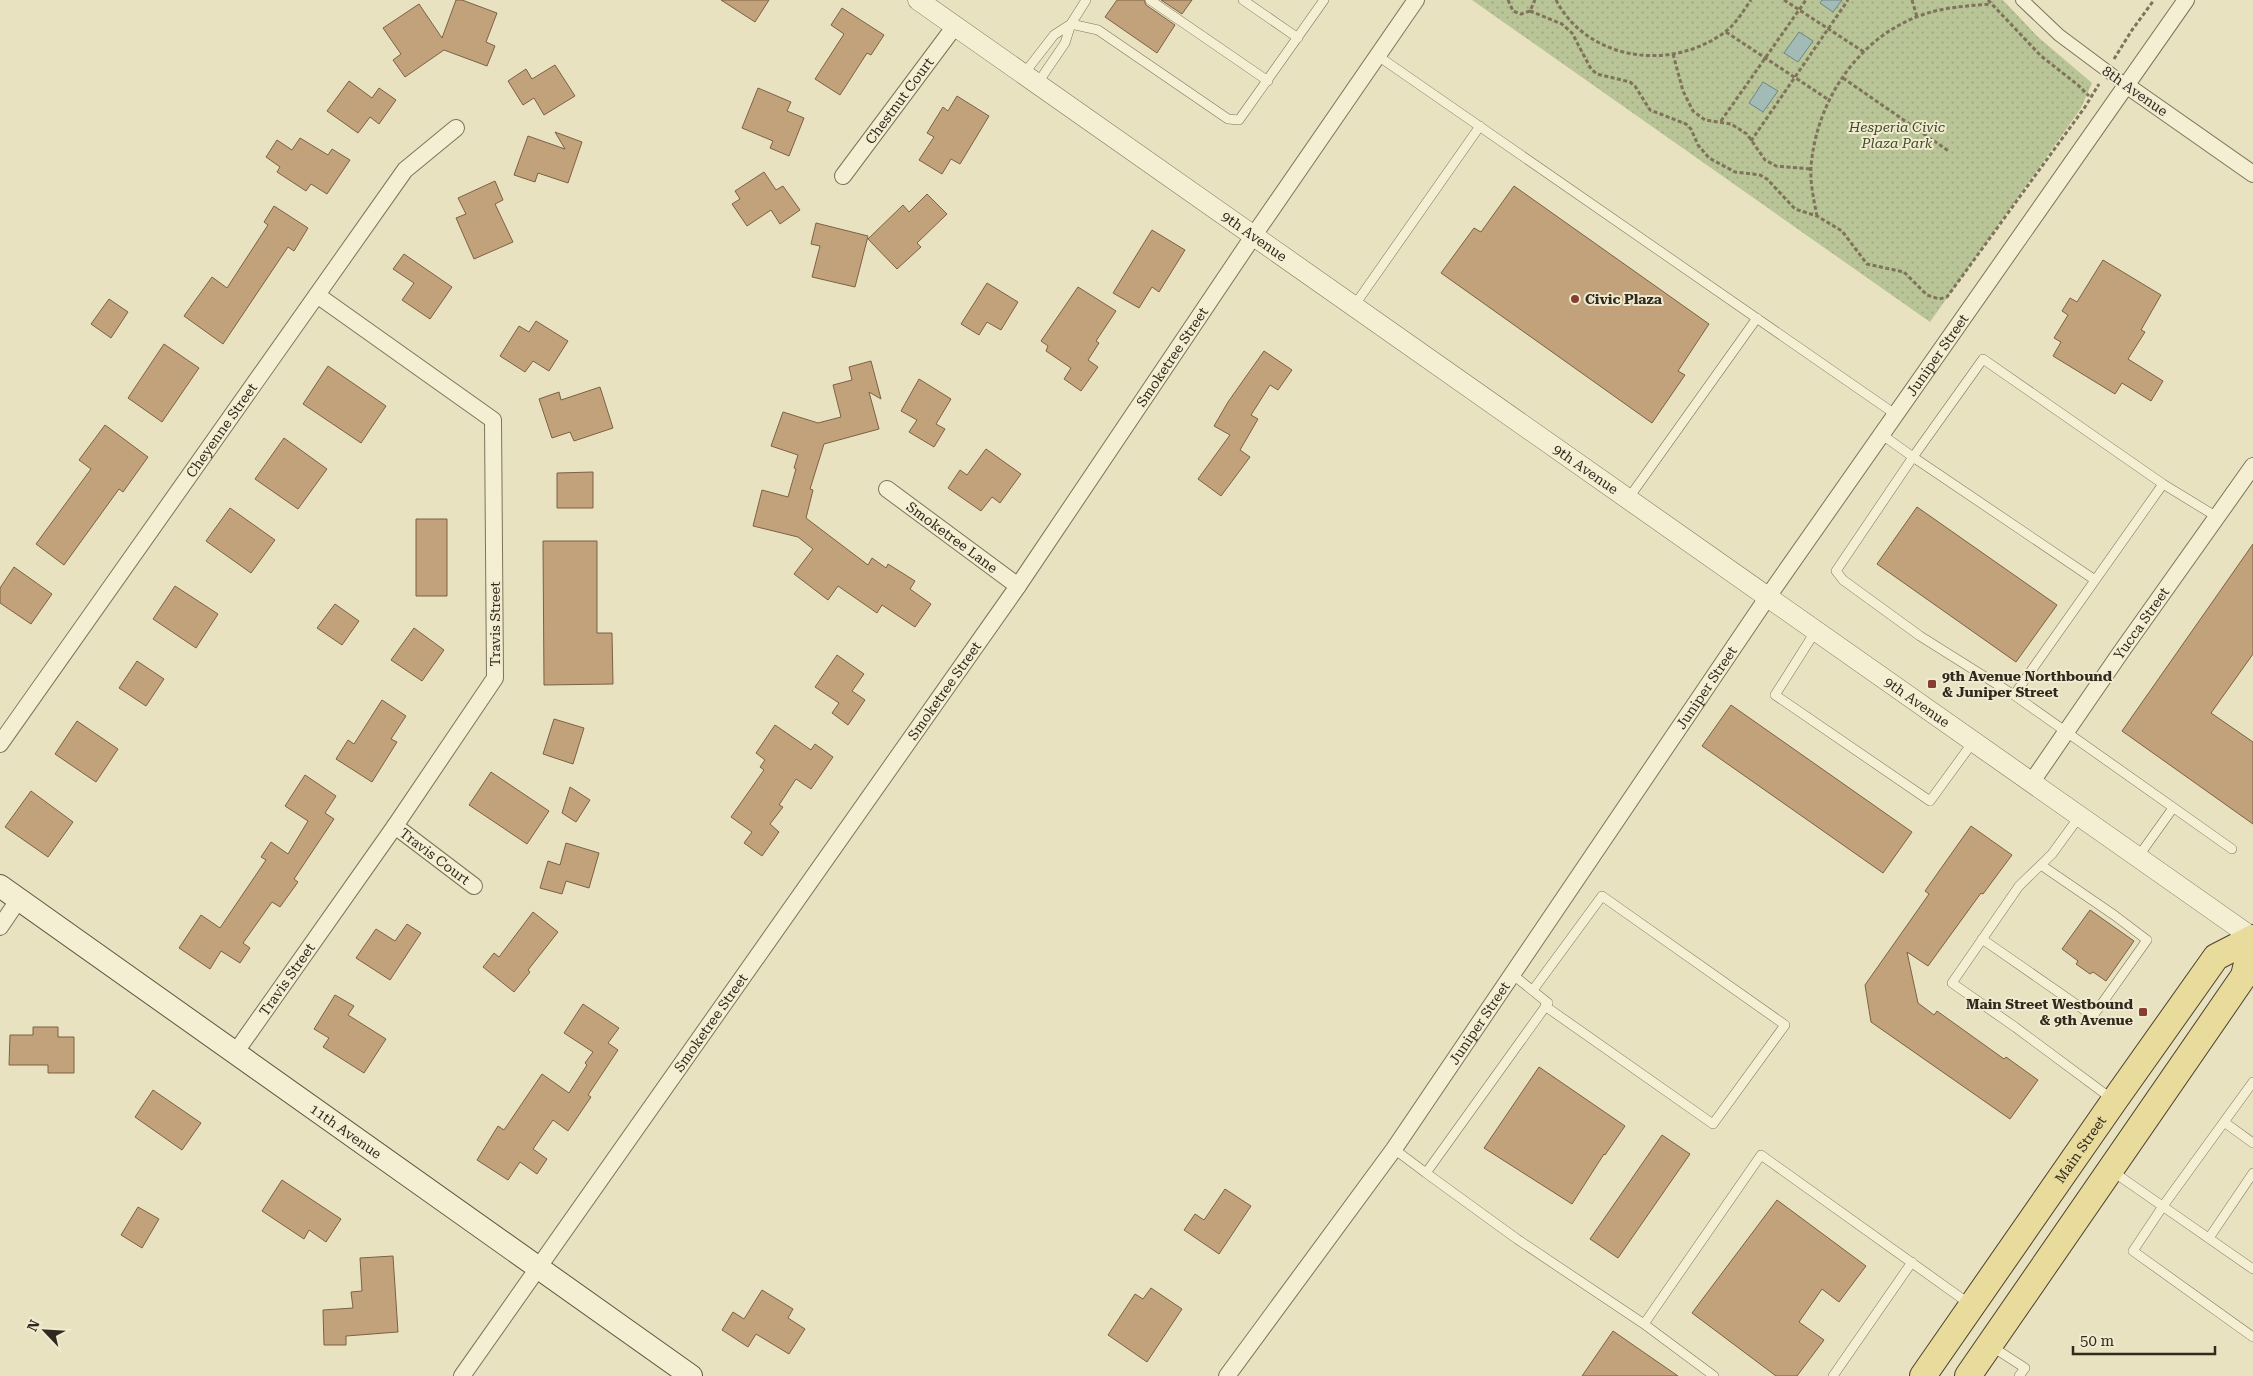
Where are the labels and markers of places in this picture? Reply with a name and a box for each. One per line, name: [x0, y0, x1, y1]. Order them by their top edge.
place label: Civic Plaza: [1585, 291, 1663, 307]
marker: Civic Plaza: [1569, 293, 1581, 305]
place label: 9th Avenue Northbound & Juniper Street: [1942, 668, 2113, 700]
marker: 9th Avenue Northbound & Juniper Street: [1926, 678, 1938, 690]
place label: Main Street Westbound & 9th Avenue: [1966, 996, 2134, 1028]
marker: Main Street Westbound & 9th Avenue: [2137, 1006, 2149, 1018]

